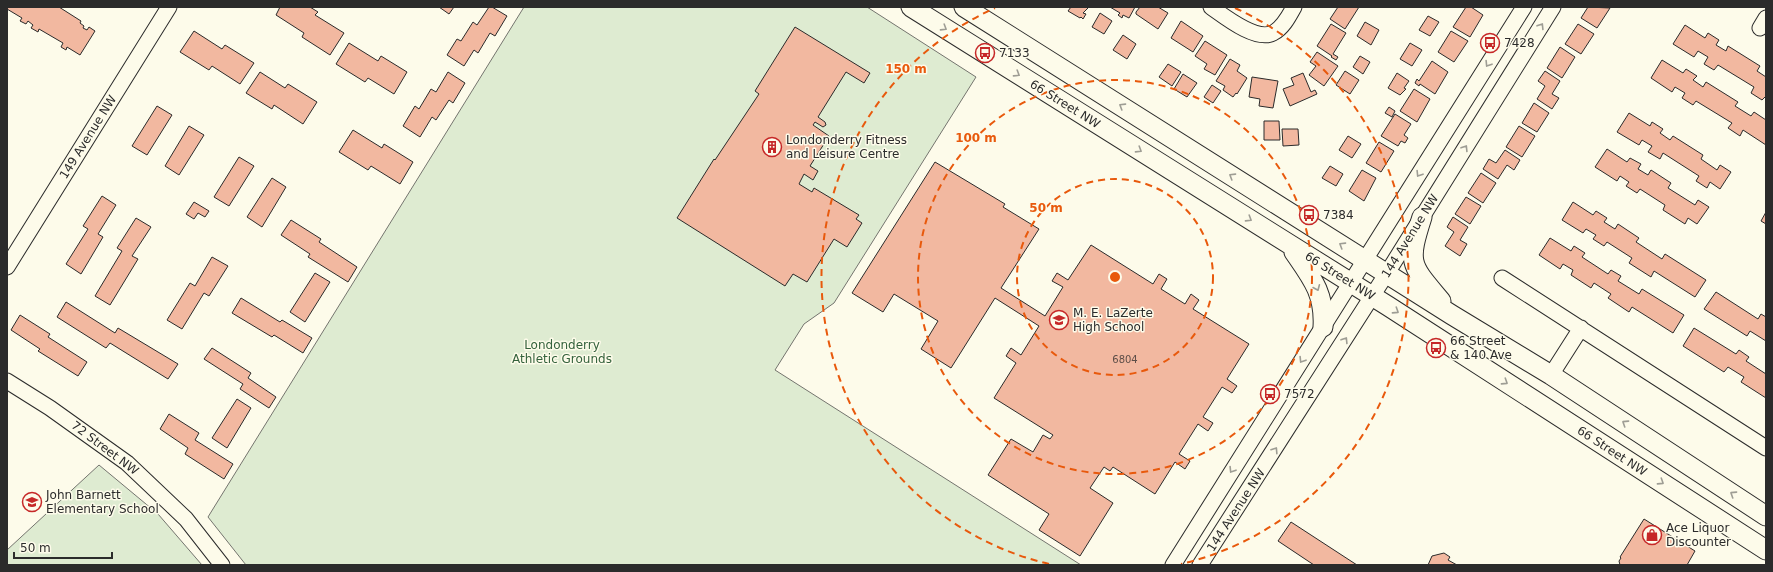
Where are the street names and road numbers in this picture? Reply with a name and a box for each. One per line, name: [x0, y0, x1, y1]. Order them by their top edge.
street label: 66 Street NW: [1027, 77, 1103, 131]
street label: 149 Avenue NW: [57, 92, 119, 181]
street label: 144 Avenue NW: [1379, 191, 1441, 280]
street label: 66 Street NW: [1302, 249, 1378, 303]
street label: 72 Street NW: [69, 418, 141, 478]
street label: 66 Street NW: [1575, 423, 1650, 479]
street label: 144 Avenue NW: [1204, 466, 1268, 554]

